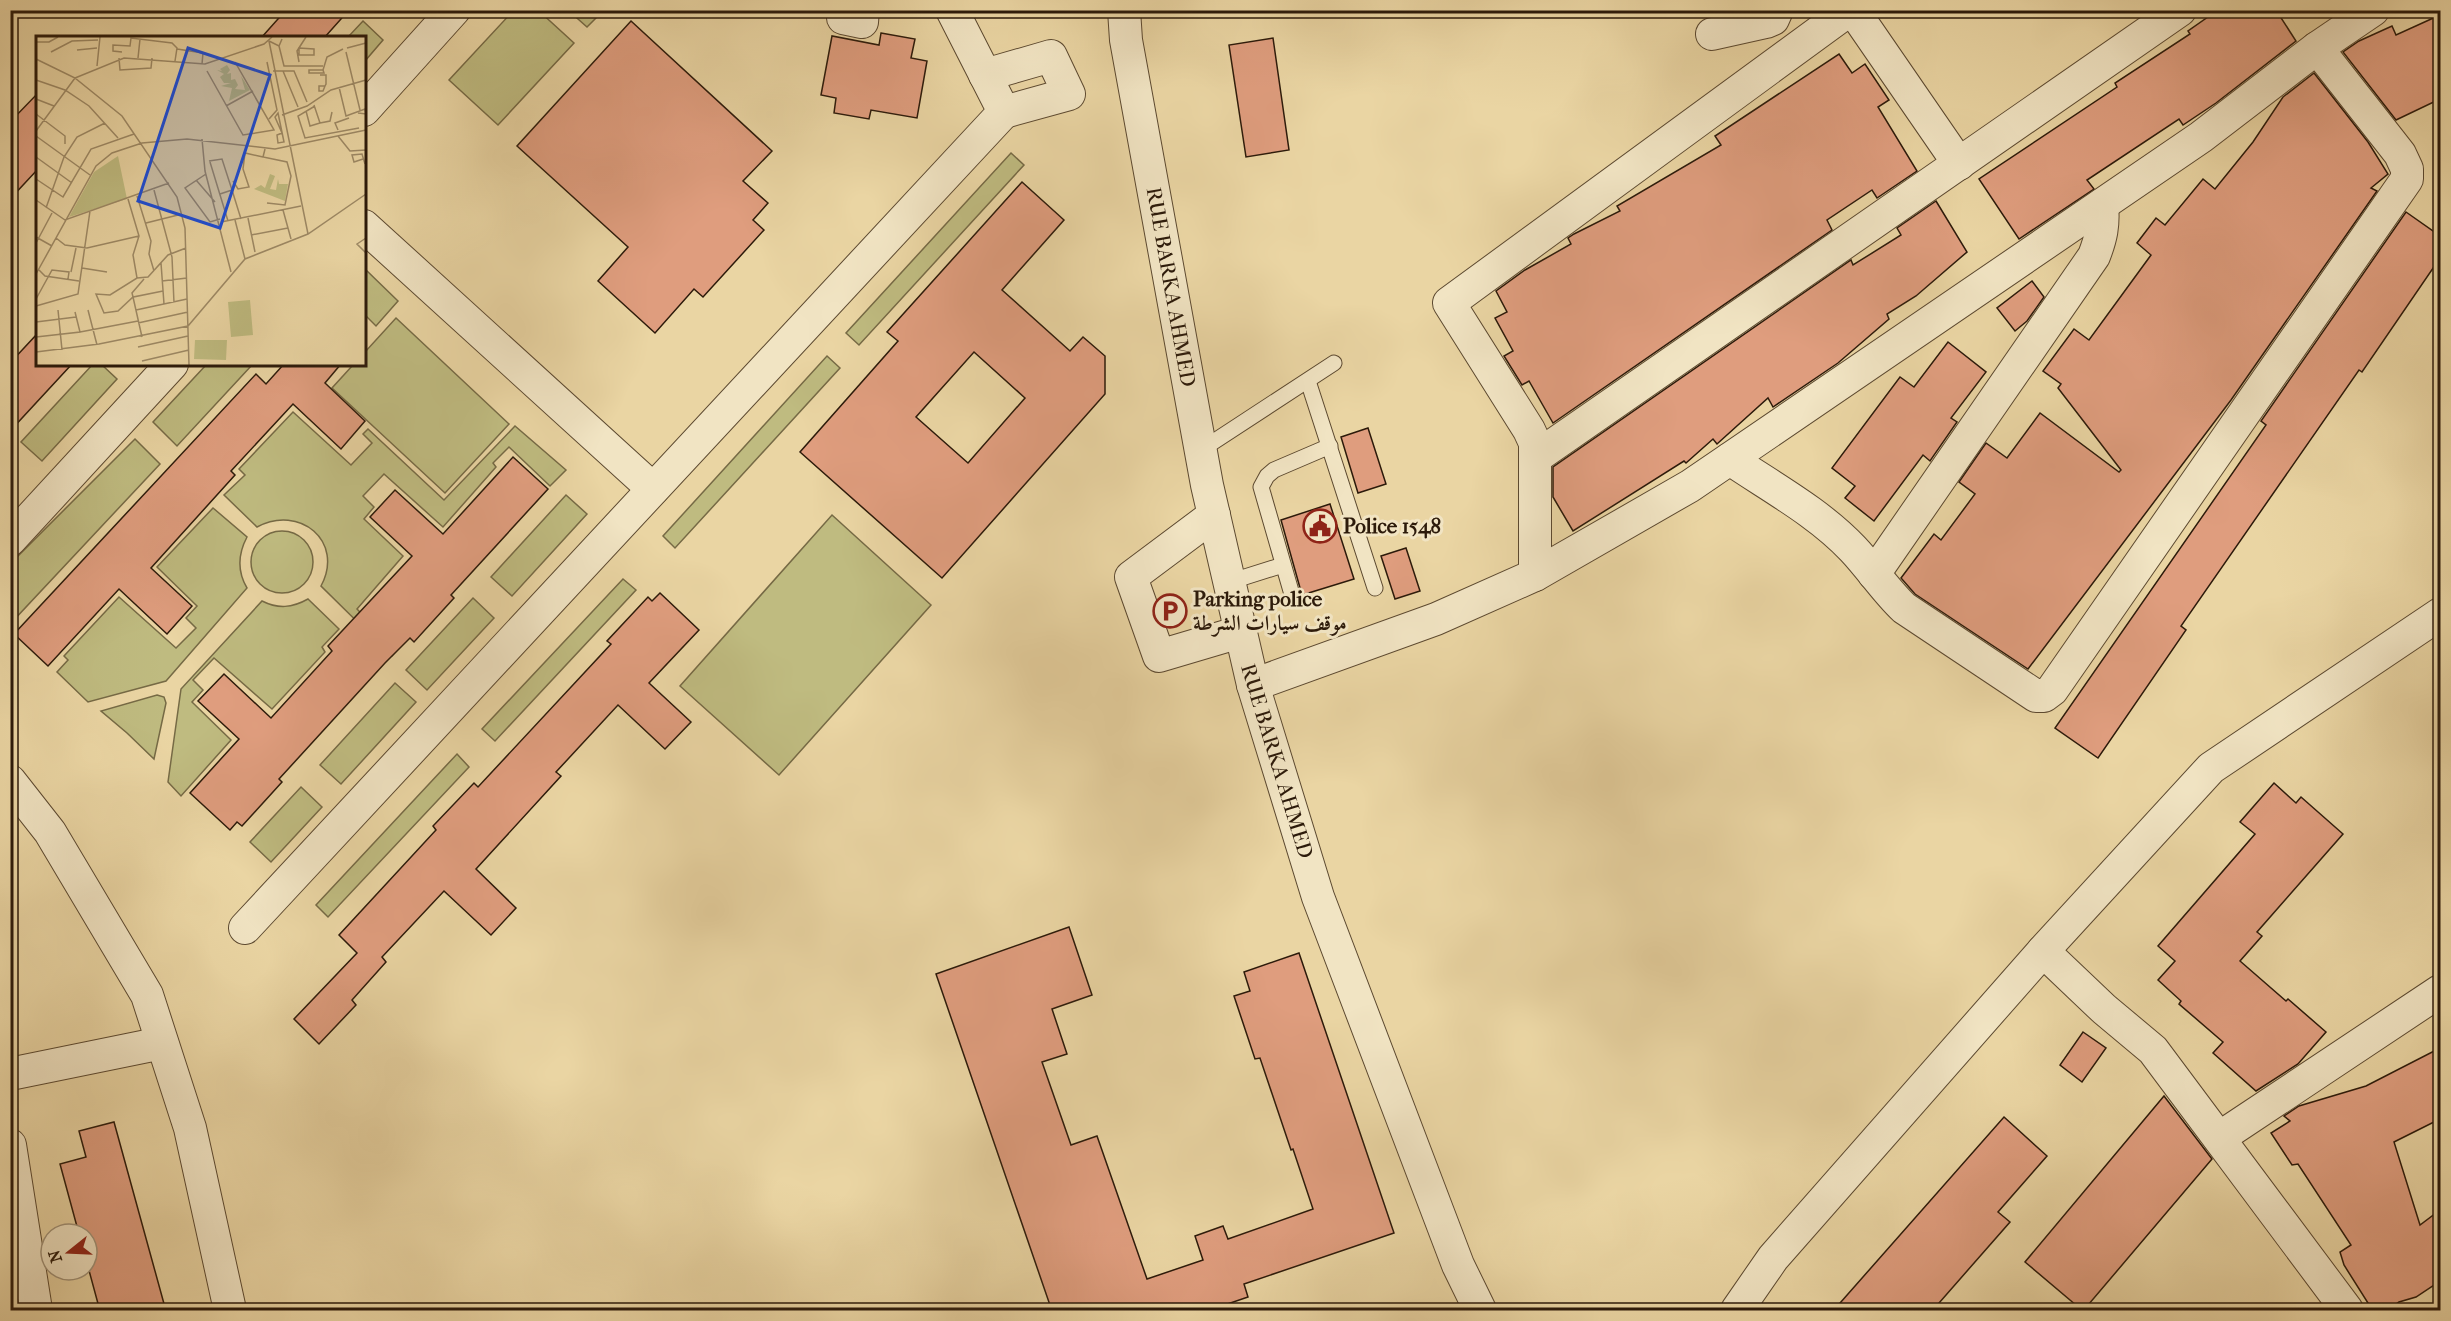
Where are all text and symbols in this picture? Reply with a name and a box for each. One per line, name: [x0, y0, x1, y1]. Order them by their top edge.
inset map: [36, 36, 366, 366]
street label: RUE BARKA AHMED: [1142, 185, 1200, 389]
public building icon: Police 1548: [1302, 508, 1338, 544]
place label: Police 1548: [1343, 514, 1441, 539]
place label: Parking police موقف سيارات الشرطة: [1193, 587, 1347, 637]
parking icon: Parking police موقف سيارات الشرطة: [1152, 593, 1188, 629]
street label: RUE BARKA AHMED: [1236, 661, 1318, 861]
north arrow: [39, 1222, 99, 1282]
text: N: [44, 1247, 66, 1265]

